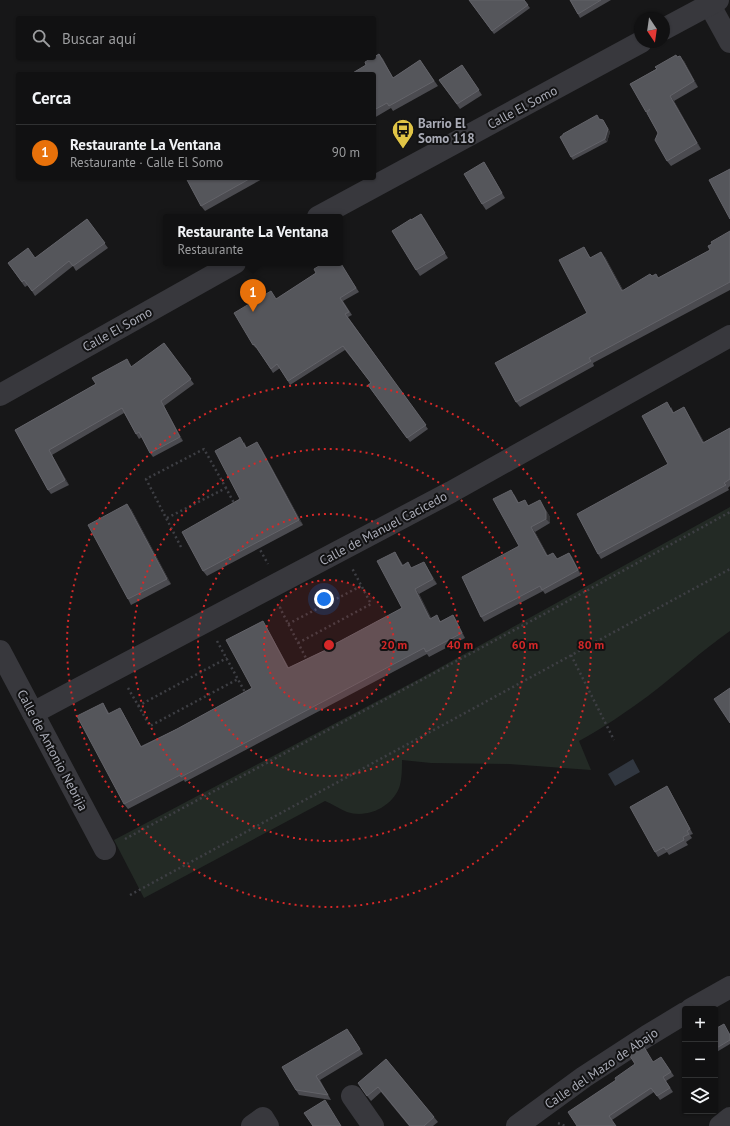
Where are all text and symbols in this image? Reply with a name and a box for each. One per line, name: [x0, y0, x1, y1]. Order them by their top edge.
north arrow: [634, 12, 670, 48]
search box: [16, 16, 376, 60]
icon: search: [30, 27, 52, 49]
text: Buscar aquí: [62, 29, 136, 48]
street label: Calle El Somo: [484, 82, 560, 133]
text: Cerca: [32, 87, 71, 109]
place label: Barrio El Somo 118: [418, 115, 475, 147]
bus stop icon: Barrio El Somo 118: [390, 117, 416, 150]
text: Restaurante La Ventana: [70, 135, 221, 154]
text: 1: [41, 144, 49, 161]
text: 90 m: [332, 144, 360, 161]
text: Restaurante · Calle El Somo: [70, 154, 223, 171]
popup: [163, 214, 343, 266]
text: Restaurante La Ventana: [178, 222, 328, 241]
text: Restaurante: [178, 241, 243, 258]
pin: 1: [240, 279, 266, 312]
street label: Calle El Somo: [79, 303, 155, 356]
street label: Calle de Manuel Cacicedo: [316, 488, 450, 569]
your location: [314, 589, 334, 609]
text: 20 m: [381, 637, 407, 652]
text: 40 m: [447, 637, 473, 652]
text: 60 m: [512, 637, 538, 652]
text: 80 m: [578, 637, 604, 652]
centre of rings: [322, 638, 336, 652]
street label: Calle de Antonio Nebrija: [13, 687, 92, 814]
map controls: [682, 1006, 718, 1114]
button: +: [682, 1006, 718, 1042]
street label: Calle del Mazo de Abajo: [541, 1024, 661, 1113]
button: −: [682, 1042, 718, 1078]
button: layers: [682, 1078, 718, 1114]

